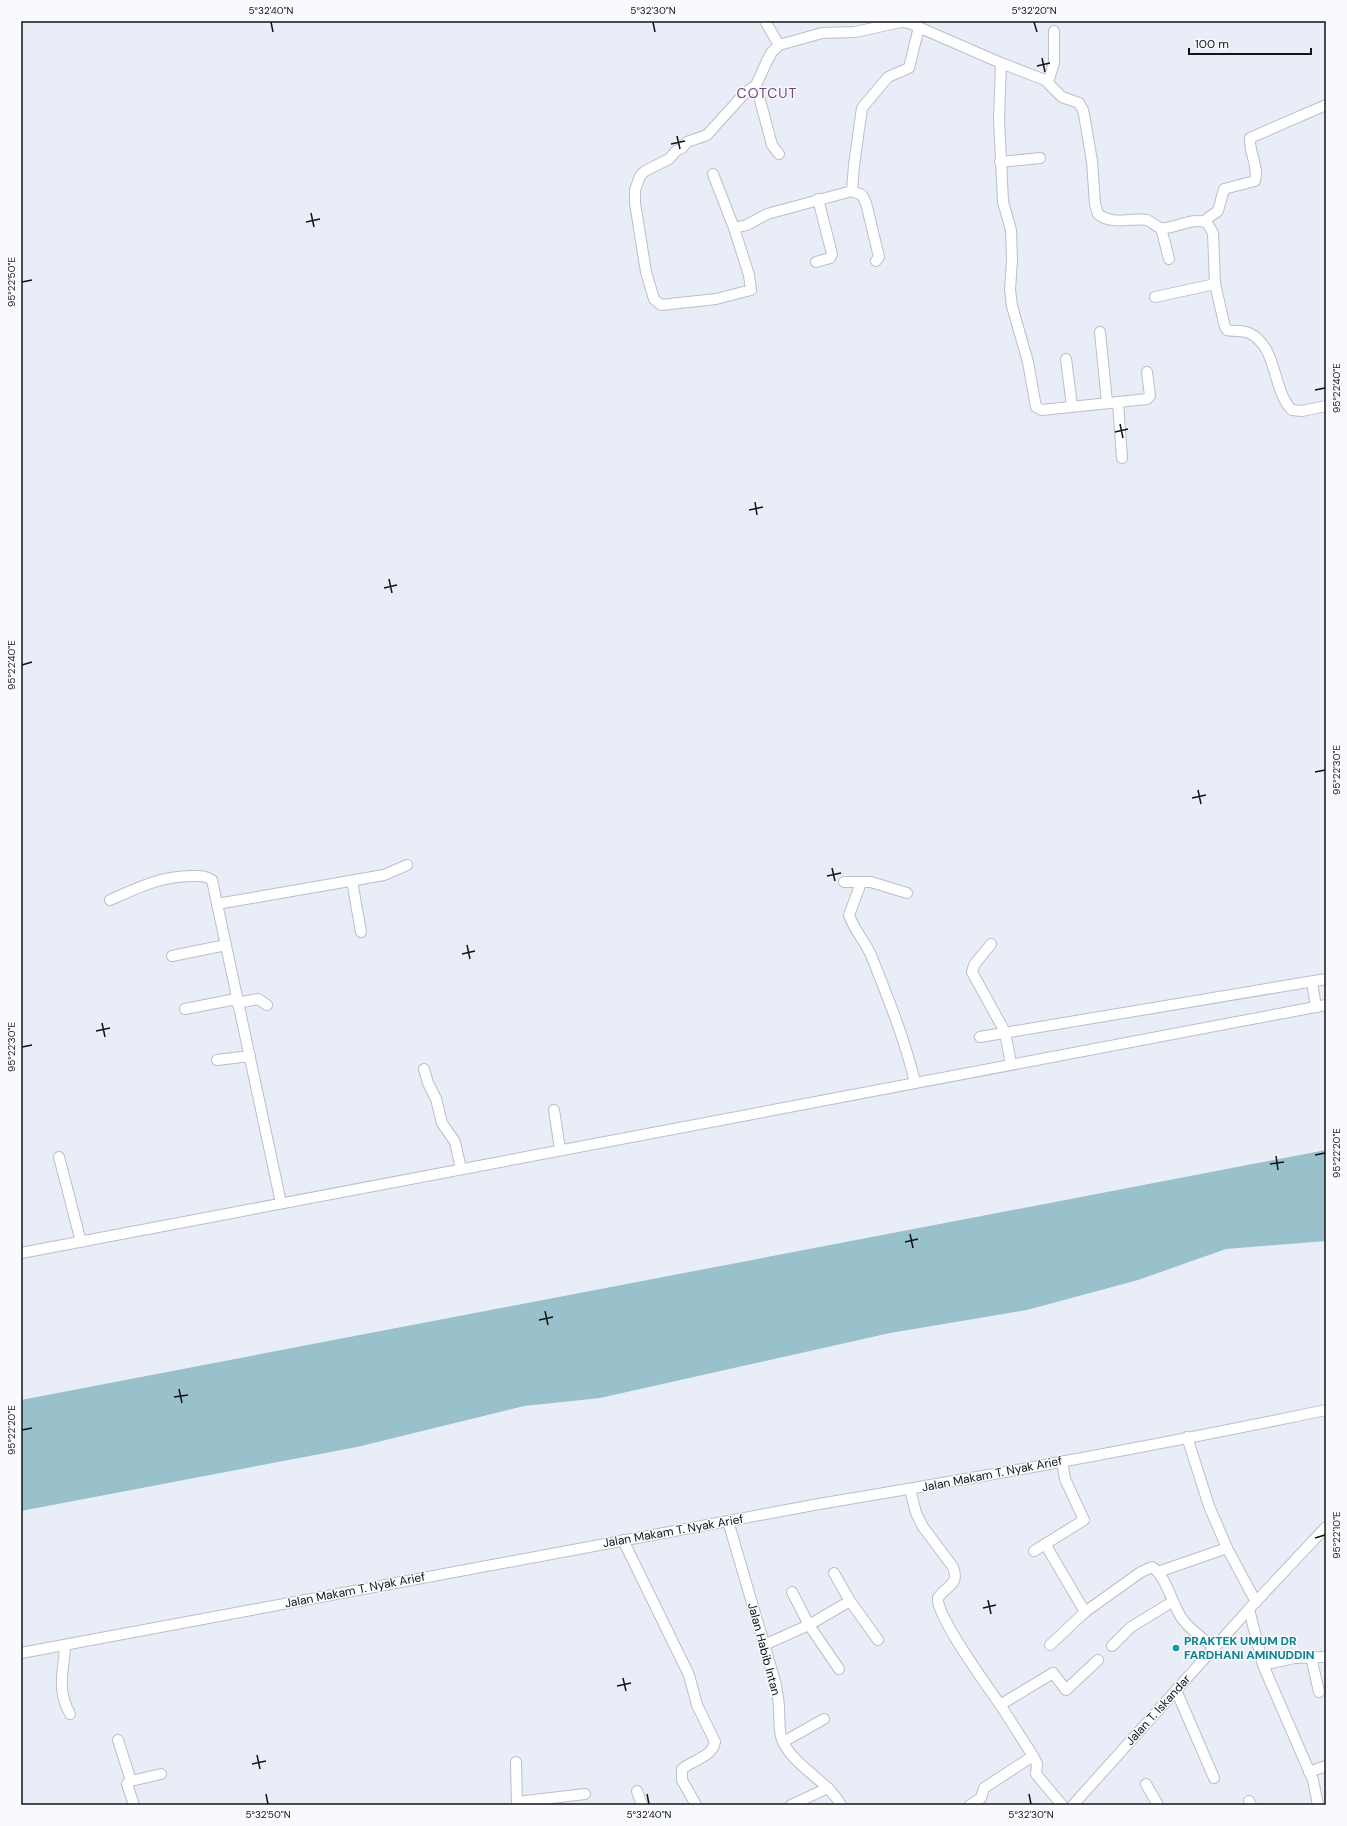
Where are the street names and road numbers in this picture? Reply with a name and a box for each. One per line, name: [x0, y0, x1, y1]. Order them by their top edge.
street label: Jalan Makam T. Nyak Arief: [920, 1453, 1064, 1495]
street label: Jalan Makam T. Nyak Arief: [601, 1511, 745, 1551]
street label: Jalan Makam T. Nyak Arief: [283, 1569, 427, 1611]
street label: Jalan Habib Intan: [744, 1601, 784, 1697]
street label: Jalan T. Iskandar: [1122, 1671, 1194, 1749]

